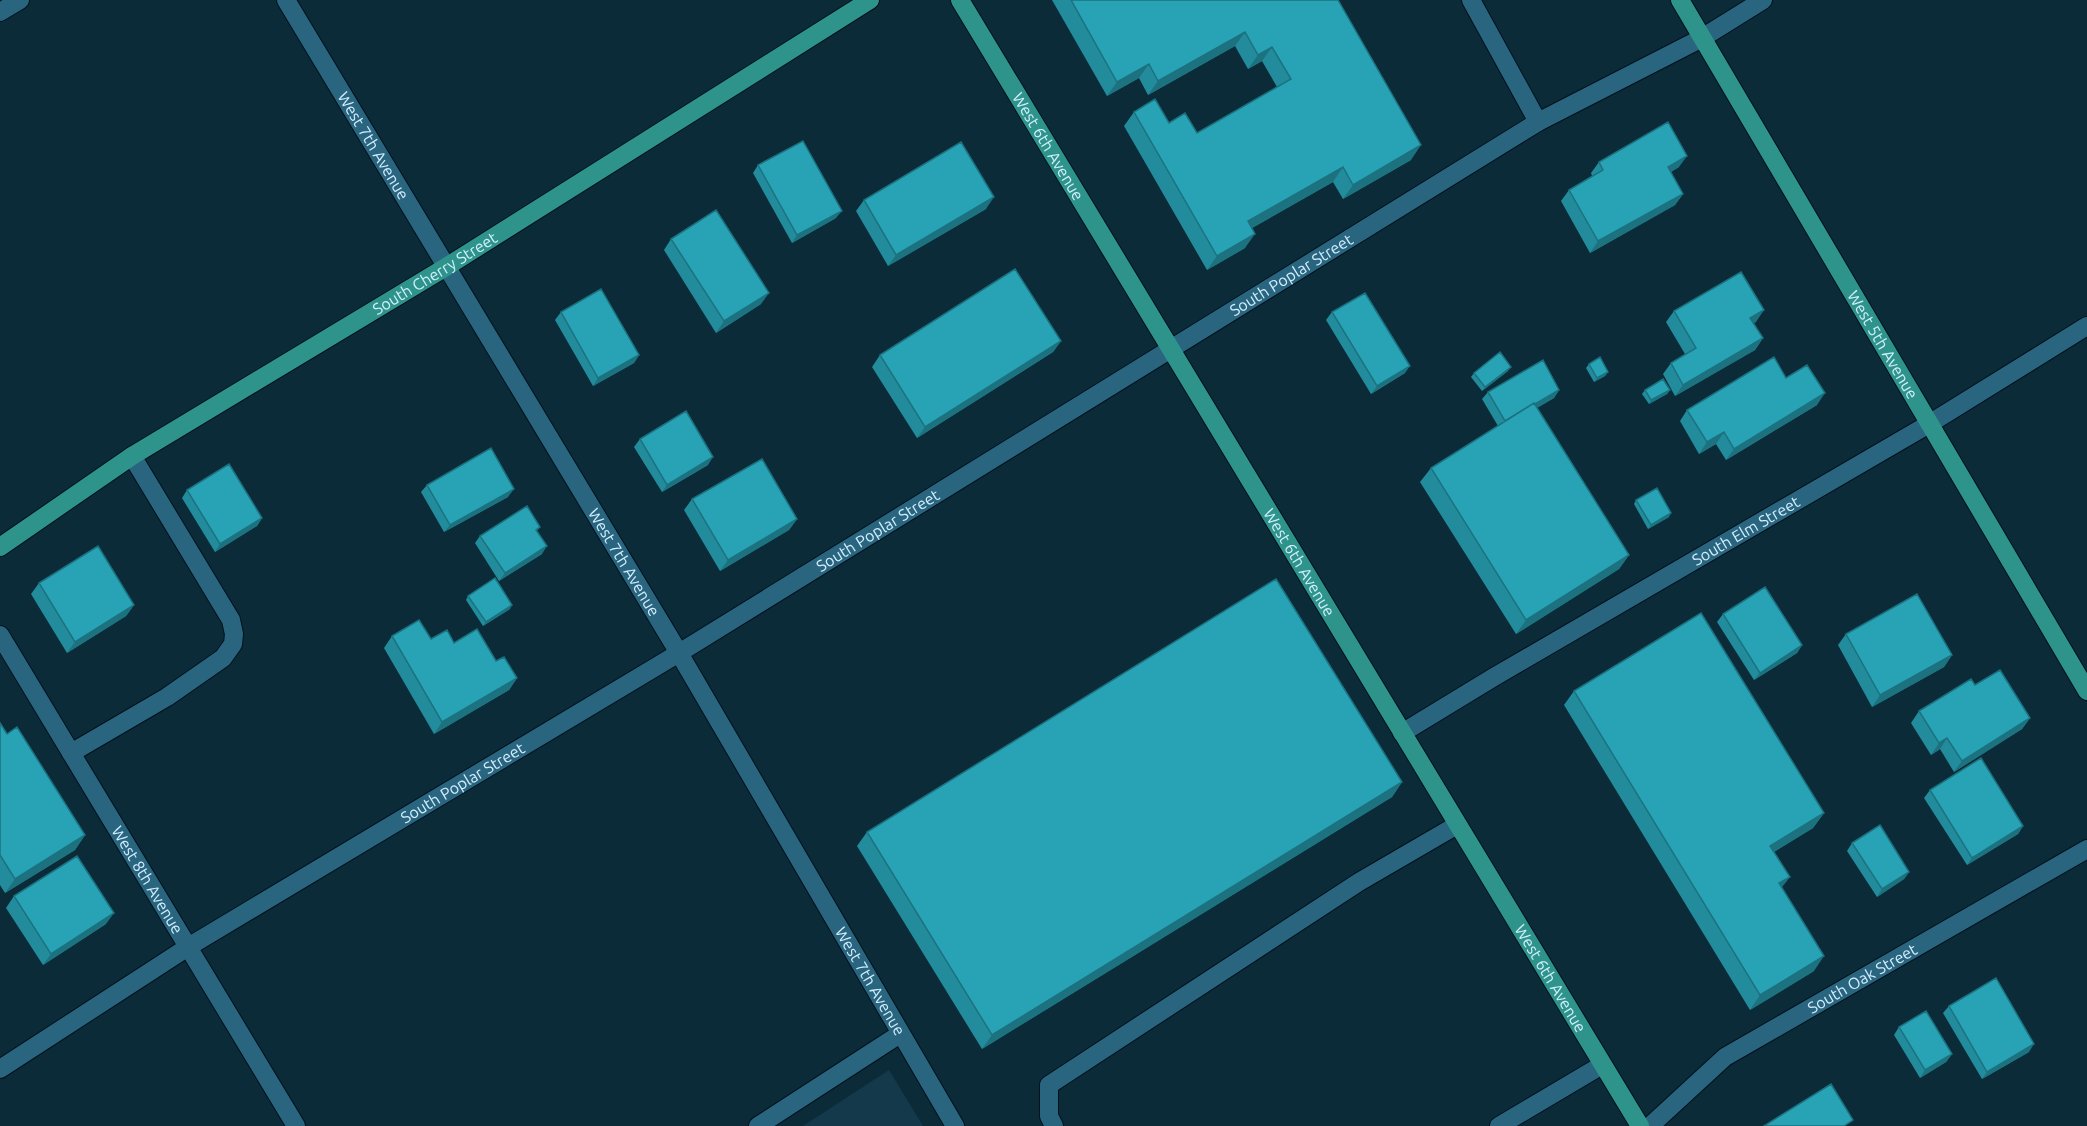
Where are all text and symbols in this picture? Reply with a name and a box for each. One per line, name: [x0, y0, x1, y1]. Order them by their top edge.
street label: West 7th Avenue: [334, 89, 413, 203]
street label: West 6th Avenue: [1009, 89, 1088, 203]
street label: South Cherry Street: [369, 228, 501, 318]
street label: South Poplar Street: [1226, 230, 1356, 319]
street label: West 5th Avenue: [1844, 287, 1922, 402]
street label: South Poplar Street: [813, 485, 943, 575]
street label: South Elm Street: [1689, 492, 1803, 569]
street label: West 7th Avenue: [585, 505, 664, 619]
street label: West 6th Avenue: [1260, 505, 1339, 619]
street label: South Poplar Street: [397, 738, 528, 827]
street label: West 8th Avenue: [108, 823, 187, 937]
street label: West 6th Avenue: [1512, 921, 1590, 1035]
street label: West 7th Avenue: [832, 924, 909, 1038]
street label: South Oak Street: [1804, 939, 1921, 1017]

